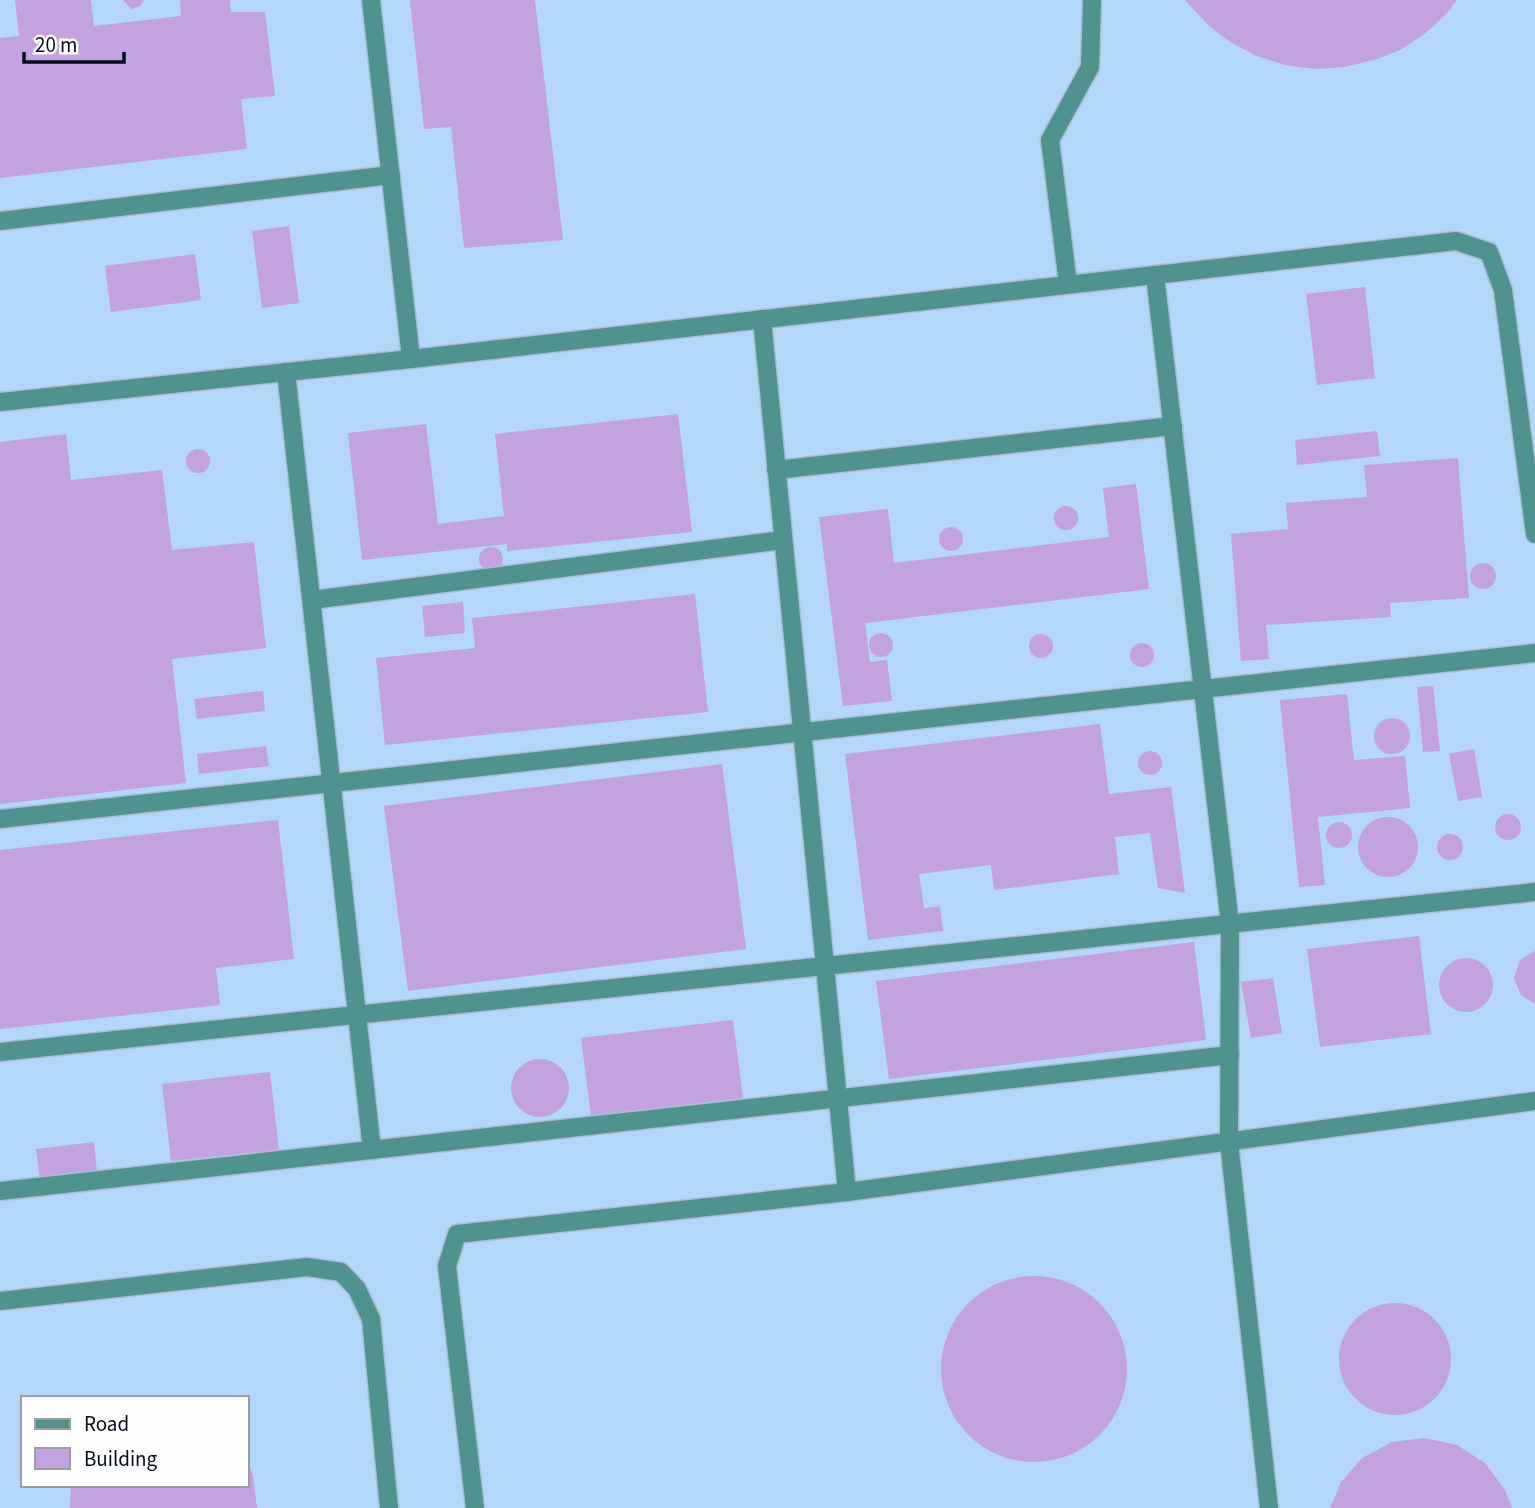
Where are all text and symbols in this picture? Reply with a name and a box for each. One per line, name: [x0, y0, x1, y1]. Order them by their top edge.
scale bar: [24, 21, 124, 65]
text: 20 m: [35, 30, 77, 60]
legend: [21, 1396, 248, 1487]
text: Road: [84, 1409, 129, 1439]
text: Building: [84, 1444, 158, 1474]

